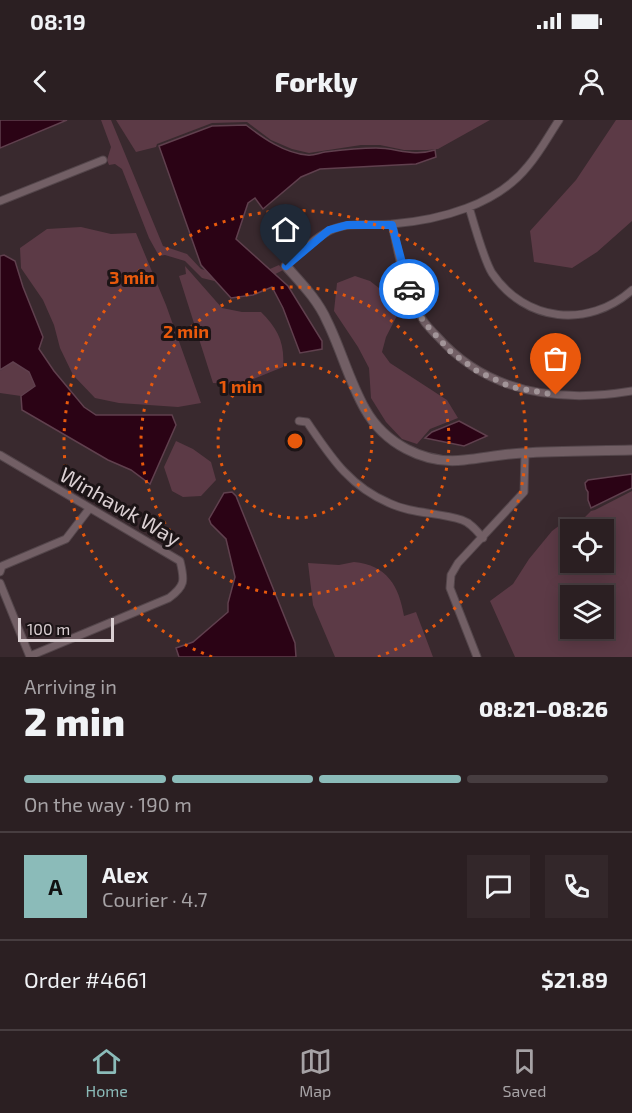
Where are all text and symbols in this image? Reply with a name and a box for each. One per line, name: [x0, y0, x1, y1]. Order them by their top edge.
text: 08:19: [30, 8, 86, 34]
icon: back: [24, 65, 57, 98]
text: Forkly: [274, 65, 358, 97]
icon: person: [575, 65, 608, 98]
pin: [260, 204, 311, 266]
icon: home: [269, 213, 302, 246]
courier: [379, 259, 439, 319]
text: 3 min: [109, 266, 155, 288]
icon: car: [393, 273, 426, 306]
text: 2 min: [163, 320, 209, 342]
pin: [530, 333, 581, 395]
icon: bag: [539, 342, 572, 375]
text: 1 min: [219, 375, 263, 397]
centre of rings: [285, 431, 305, 451]
street label: Winhawk Way: [56, 461, 186, 550]
map controls: [560, 519, 614, 639]
button: locate: [560, 519, 614, 573]
button: layers: [560, 585, 614, 639]
scale bar: [18, 615, 114, 642]
text: 100 m: [27, 619, 70, 638]
text: Arriving in: [24, 674, 117, 698]
text: 08:21–08:26: [479, 695, 608, 721]
text: 2 min: [24, 697, 125, 744]
text: On the way · 190 m: [24, 792, 192, 816]
button: chat: [467, 855, 530, 918]
button: phone: [545, 855, 608, 918]
text: Alex: [102, 861, 148, 887]
text: A: [48, 873, 63, 899]
text: Courier · 4.7: [102, 887, 208, 911]
text: Order #4661: [24, 966, 148, 992]
text: $21.89: [541, 966, 608, 992]
tab: Home: [85, 1045, 128, 1100]
tab: Map: [299, 1045, 332, 1100]
tab: Saved: [503, 1045, 547, 1100]

